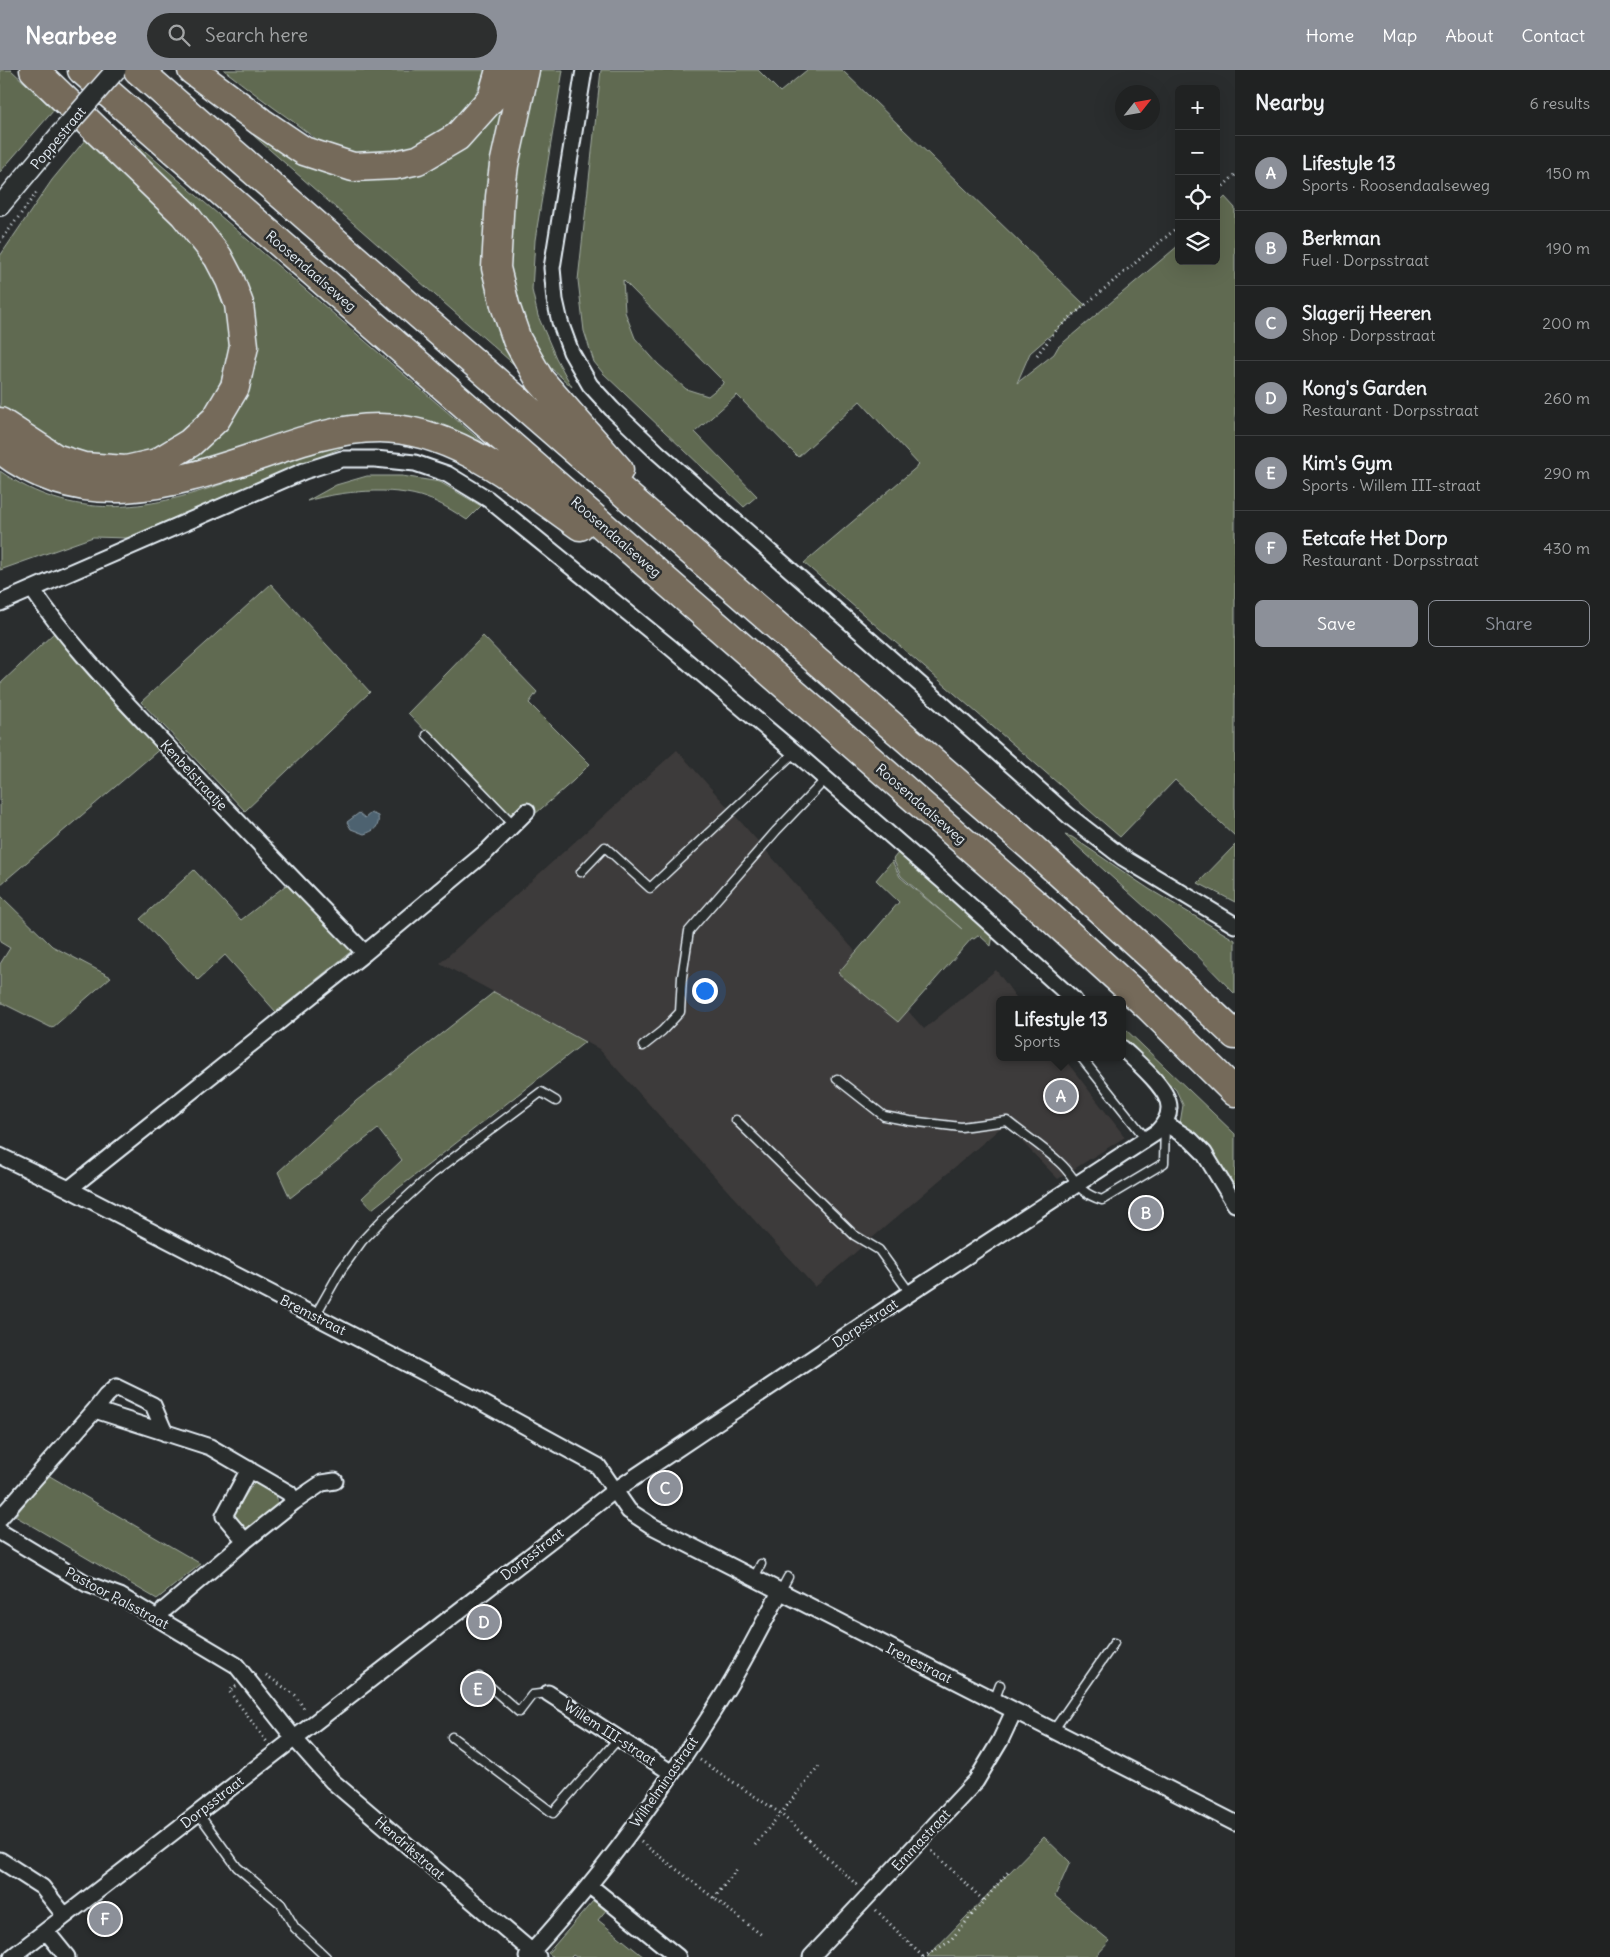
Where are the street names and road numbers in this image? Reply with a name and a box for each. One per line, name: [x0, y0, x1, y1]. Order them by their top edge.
street label: Poppestraat: [26, 103, 90, 173]
street label: Roosendaalseweg: [262, 227, 360, 315]
street label: Roosendaalseweg: [567, 493, 665, 581]
street label: Kenbelstraatje: [157, 736, 231, 814]
street label: Roosendaalseweg: [872, 760, 970, 848]
street label: Bremstraat: [277, 1291, 349, 1339]
street label: Dorpsstraat: [829, 1294, 901, 1351]
street label: Dorpsstraat: [497, 1524, 567, 1584]
street label: Pastoor Palsstraat: [62, 1563, 172, 1633]
street label: Irenestraat: [883, 1639, 955, 1687]
street label: Willem III-straat: [561, 1697, 660, 1770]
street label: Wilhelminastraat: [626, 1733, 702, 1831]
street label: Dorpsstraat: [177, 1772, 247, 1832]
street label: Emmastraat: [888, 1805, 954, 1875]
street label: Hendrikstraat: [371, 1813, 449, 1884]

